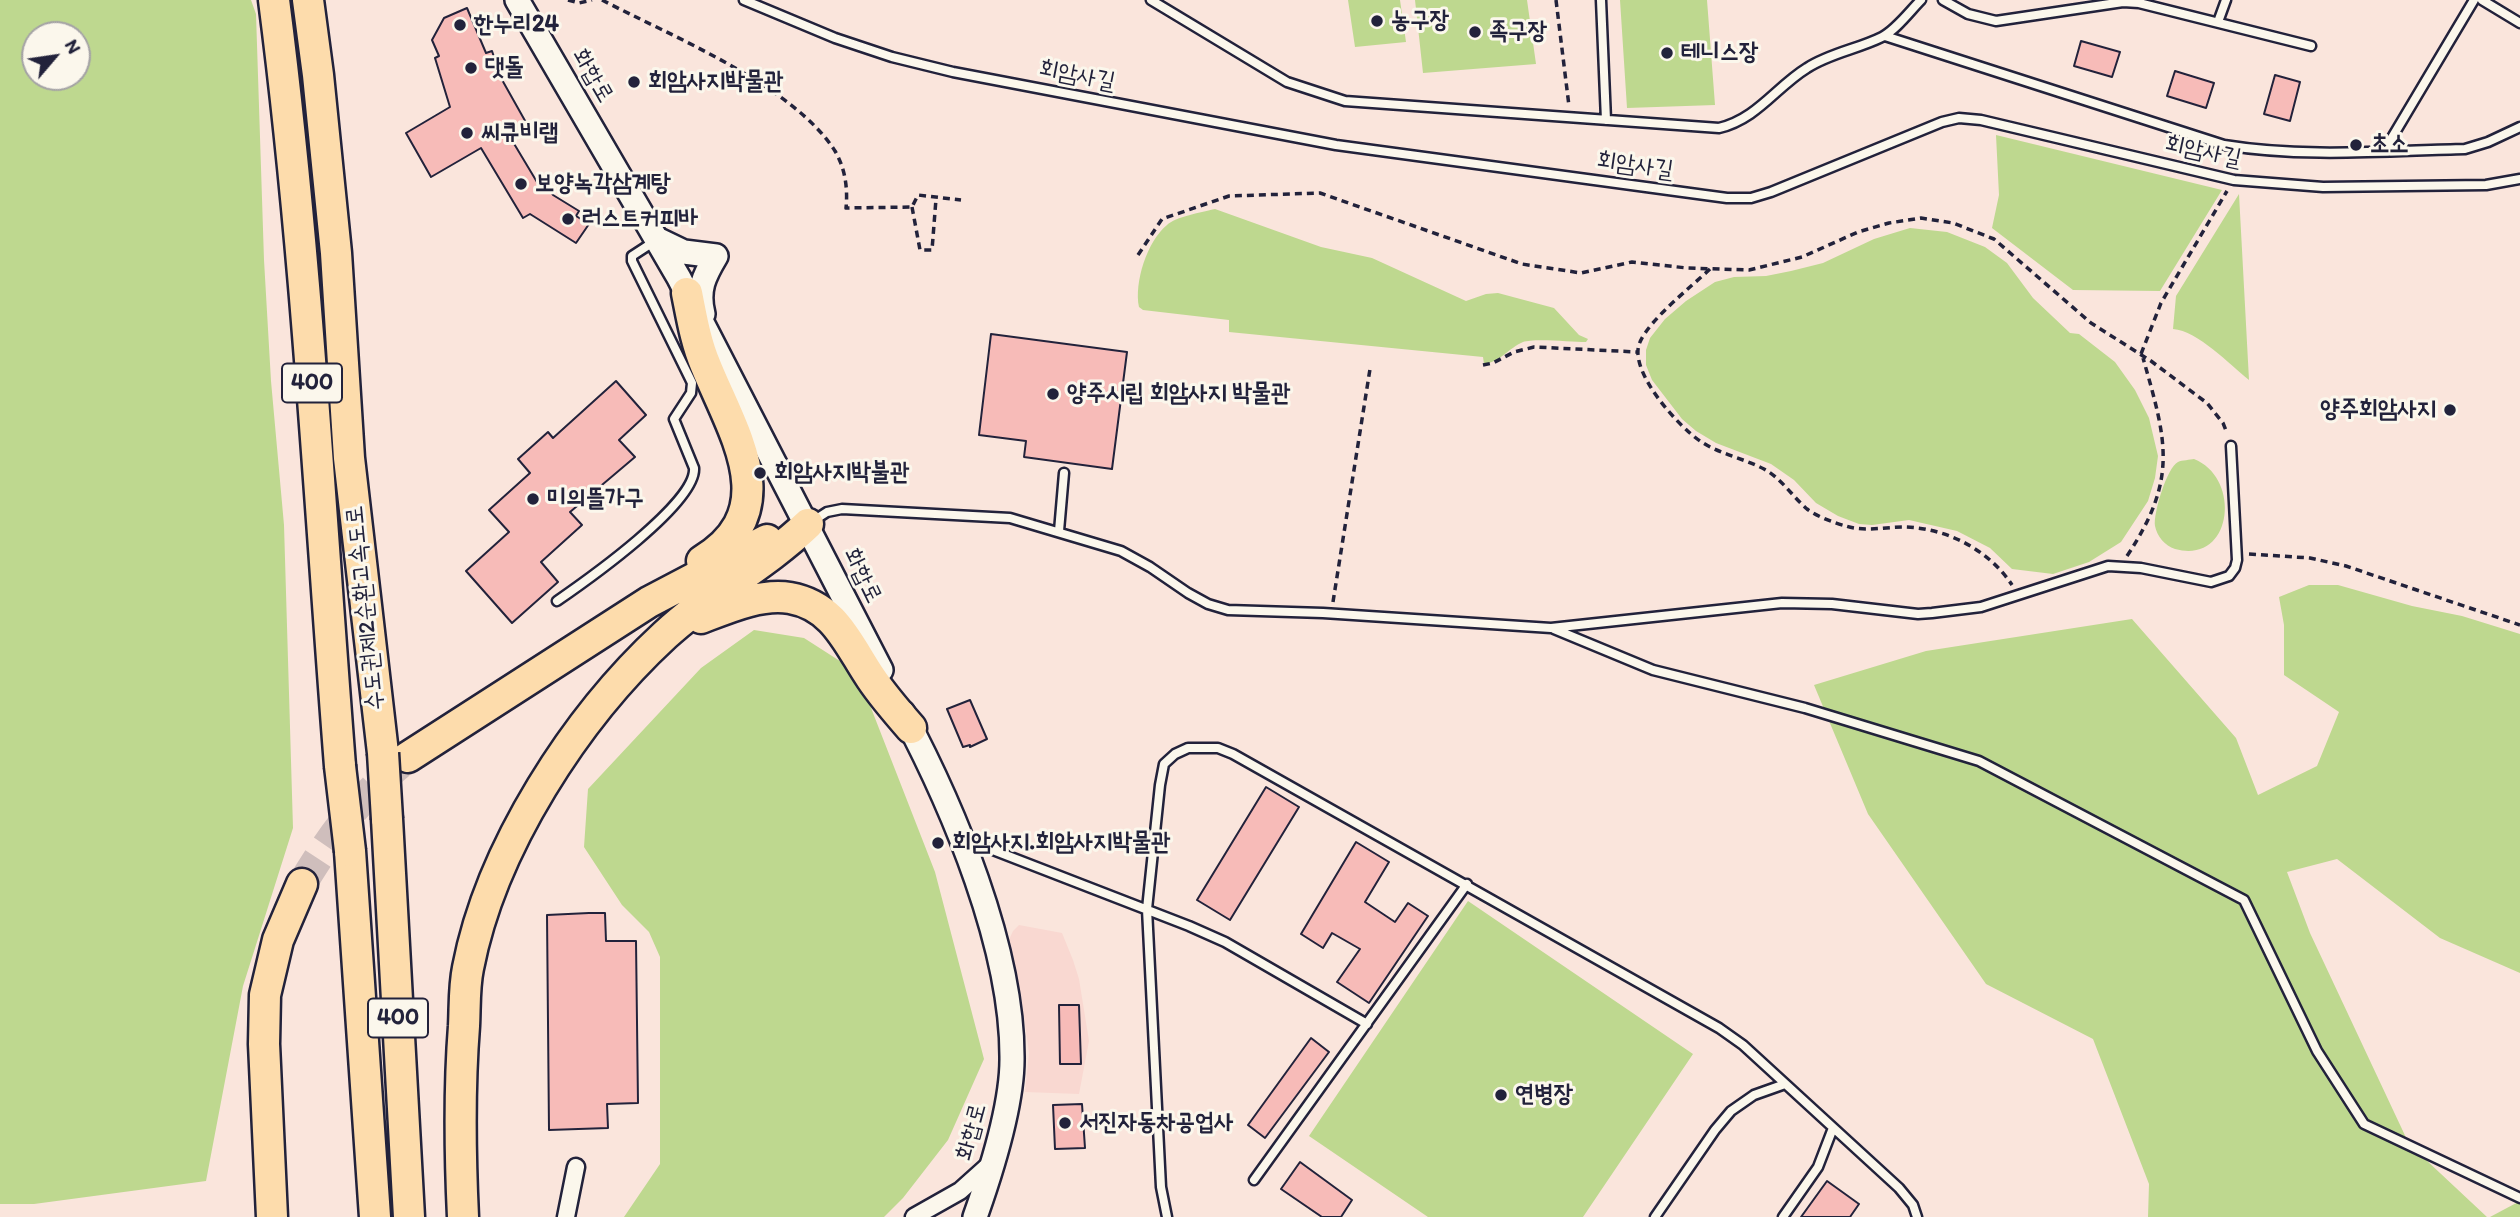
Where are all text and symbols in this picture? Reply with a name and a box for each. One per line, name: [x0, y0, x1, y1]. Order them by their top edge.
place label: 농구장: [1391, 7, 1449, 35]
place label: 한누리24: [474, 11, 559, 39]
marker: 농구장: [1369, 13, 1385, 29]
marker: 한누리24: [452, 17, 468, 33]
place label: 족구장: [1489, 18, 1547, 46]
north arrow: [21, 21, 91, 91]
marker: 족구장: [1467, 24, 1483, 40]
text: N: [60, 35, 86, 58]
place label: 테니스장: [1681, 39, 1758, 67]
street label: 화합로: [565, 44, 619, 108]
marker: 테니스장: [1659, 45, 1675, 61]
place label: 댓돌: [485, 54, 524, 82]
street label: 회암사길: [1036, 54, 1118, 98]
marker: 댓돌: [463, 60, 479, 76]
place label: 회암사지박물관: [648, 68, 783, 96]
marker: 회암사지박물관: [626, 74, 642, 90]
place label: 씨큐비랩: [481, 119, 558, 147]
marker: 씨큐비랩: [459, 125, 475, 141]
street label: 회암사길: [2162, 130, 2244, 174]
place label: 초소: [2370, 131, 2409, 159]
marker: 초소: [2348, 137, 2364, 153]
street label: 회암사길: [1595, 146, 1675, 186]
place label: 보양녹각삼계탕: [535, 170, 670, 198]
marker: 보양녹각삼계탕: [513, 176, 529, 192]
place label: 러스트커피바: [582, 205, 698, 233]
marker: 러스트커피바: [560, 211, 576, 227]
road number: 400: [282, 364, 342, 402]
place label: 양주시립 회암사지 박물관: [1067, 380, 1290, 408]
marker: 양주시립 회암사지 박물관: [1045, 386, 1061, 402]
place label: 양주회암사지: [2320, 396, 2436, 424]
marker: 양주회암사지: [2442, 402, 2458, 418]
place label: 회암사지박불관: [774, 459, 909, 487]
marker: 회암사지박불관: [752, 465, 768, 481]
place label: 미의뜰가구: [547, 485, 644, 513]
marker: 미의뜰가구: [525, 491, 541, 507]
street label: 수도권제2순환고속도로: [341, 504, 391, 712]
street label: 화합로: [836, 544, 888, 608]
place label: 회암사지.회암사지박물관: [952, 829, 1170, 857]
marker: 회암사지.회암사지박물관: [930, 835, 946, 851]
road number: 400: [368, 998, 428, 1037]
place label: 연병장: [1515, 1081, 1573, 1109]
marker: 연병장: [1493, 1087, 1509, 1103]
street label: 화합로: [951, 1100, 993, 1164]
place label: 서진자동차공업사: [1079, 1109, 1234, 1137]
marker: 서진자동차공업사: [1057, 1115, 1073, 1131]

